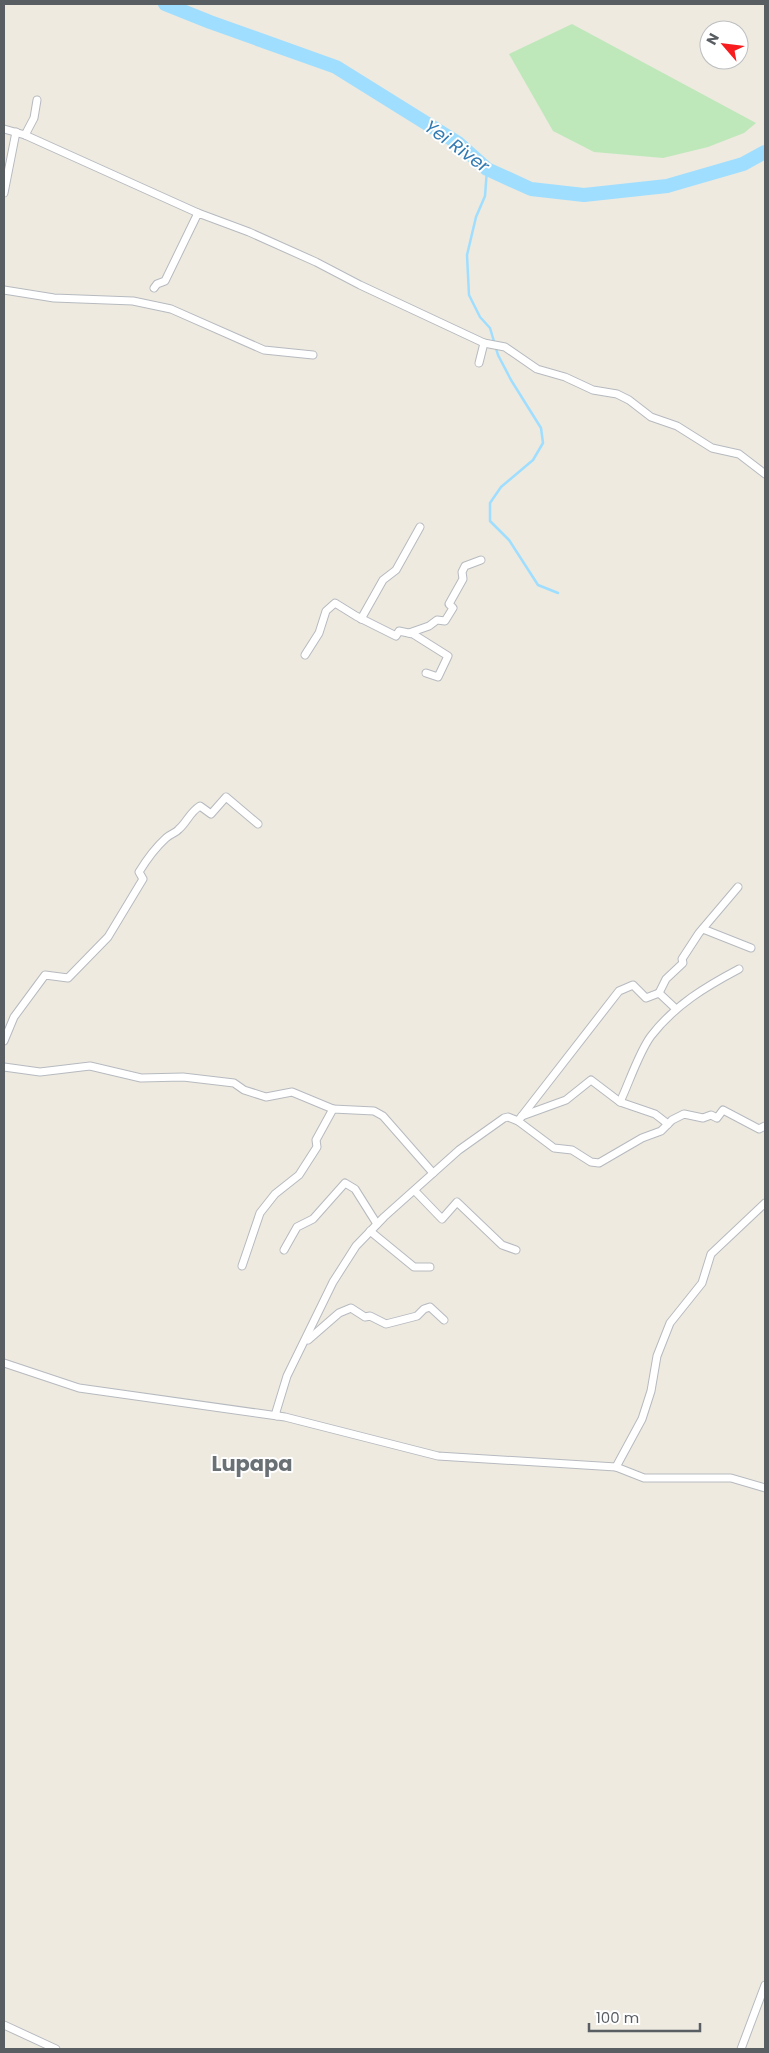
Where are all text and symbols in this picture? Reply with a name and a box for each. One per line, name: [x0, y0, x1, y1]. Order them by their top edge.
north arrow: [699, 20, 749, 70]
text: N: [701, 30, 724, 48]
water label: Yei River: [419, 114, 496, 179]
district label: Lupapa: [211, 1449, 293, 1478]
scale bar: [589, 2000, 700, 2032]
text: 100 m: [596, 2007, 639, 2028]

